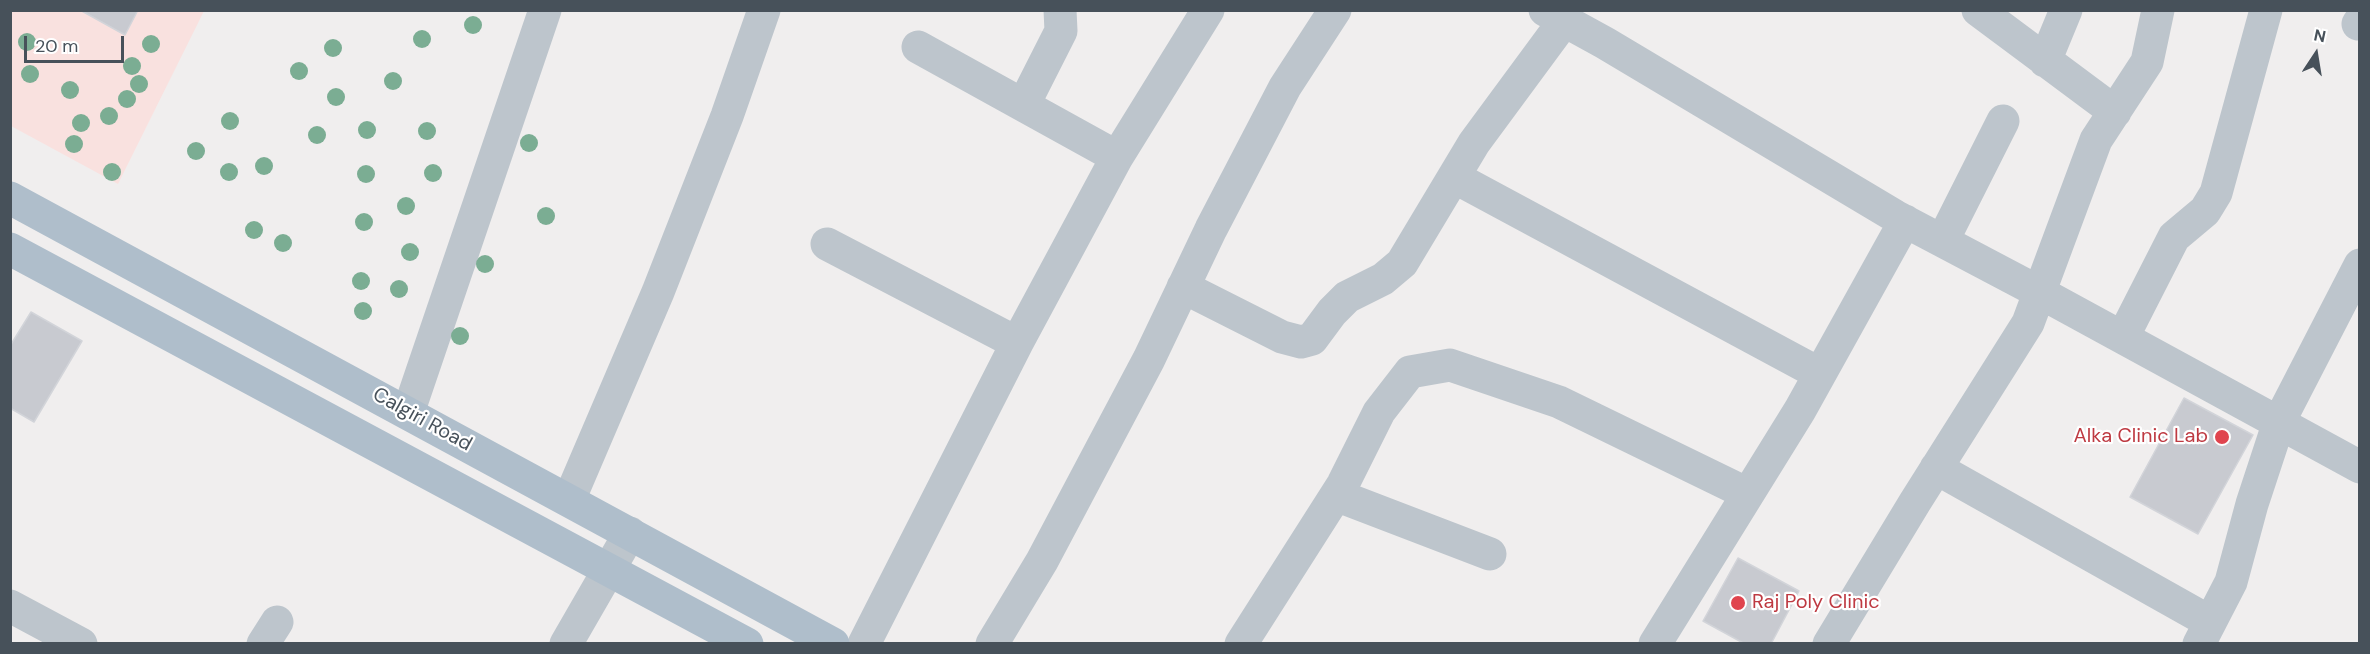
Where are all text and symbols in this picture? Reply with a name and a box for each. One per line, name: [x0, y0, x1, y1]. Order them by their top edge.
scale bar: [27, 24, 128, 62]
north arrow: [2286, 24, 2346, 84]
text: N: [2312, 24, 2328, 47]
text: 20 m: [35, 34, 78, 58]
street label: Calgiri Road: [368, 383, 476, 457]
place label: Alka Clinic Lab: [2073, 425, 2208, 449]
marker: Alka Clinic Lab: [2213, 428, 2231, 446]
place label: Raj Poly Clinic: [1752, 591, 1880, 615]
marker: Raj Poly Clinic: [1729, 594, 1747, 612]

